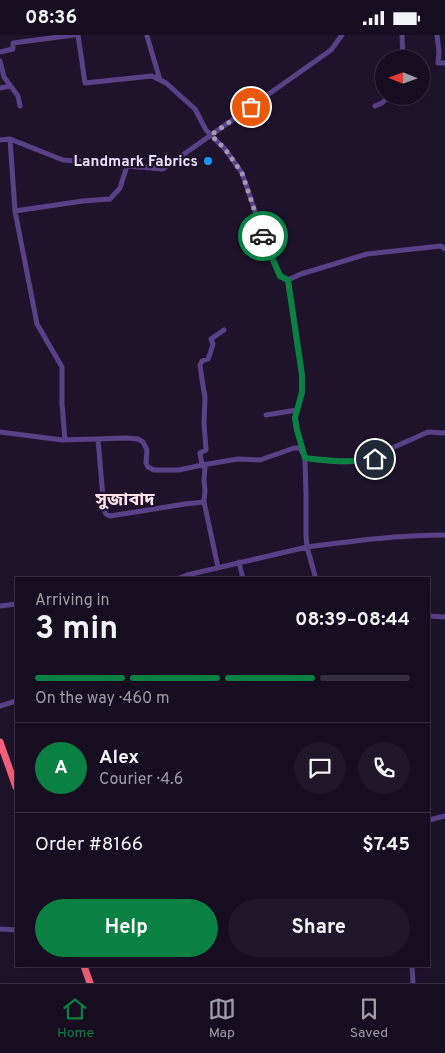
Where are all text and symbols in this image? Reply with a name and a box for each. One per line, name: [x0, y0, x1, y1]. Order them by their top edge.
text: 08:36: [25, 6, 77, 30]
north arrow: [375, 50, 430, 105]
map controls: [375, 50, 430, 105]
pin: [230, 86, 272, 128]
icon: bag: [237, 93, 265, 121]
place label: Landmark Fabrics: [74, 153, 198, 172]
marker: Landmark Fabrics: [202, 155, 214, 167]
courier: [238, 211, 288, 261]
icon: car: [249, 222, 277, 250]
pin: [354, 438, 396, 480]
icon: home: [361, 445, 389, 473]
district label: সুজাবাদ: [94, 489, 155, 512]
text: Arriving in: [35, 591, 110, 611]
text: 08:39–08:44: [295, 608, 410, 632]
text: 3 min: [35, 610, 118, 650]
text: On the way · 460 m: [35, 689, 170, 709]
button: chat: [294, 742, 346, 794]
button: phone: [358, 742, 410, 794]
text: Alex: [99, 746, 139, 770]
text: A: [54, 756, 68, 780]
text: Courier · 4.6: [99, 770, 183, 790]
text: Order #8166: [35, 833, 143, 857]
text: $7.45: [362, 833, 410, 857]
button: Help: [35, 899, 218, 957]
button: Share: [228, 899, 410, 957]
tab: Home: [57, 995, 94, 1042]
tab: Map: [208, 995, 236, 1042]
tab: Saved: [350, 995, 388, 1042]

